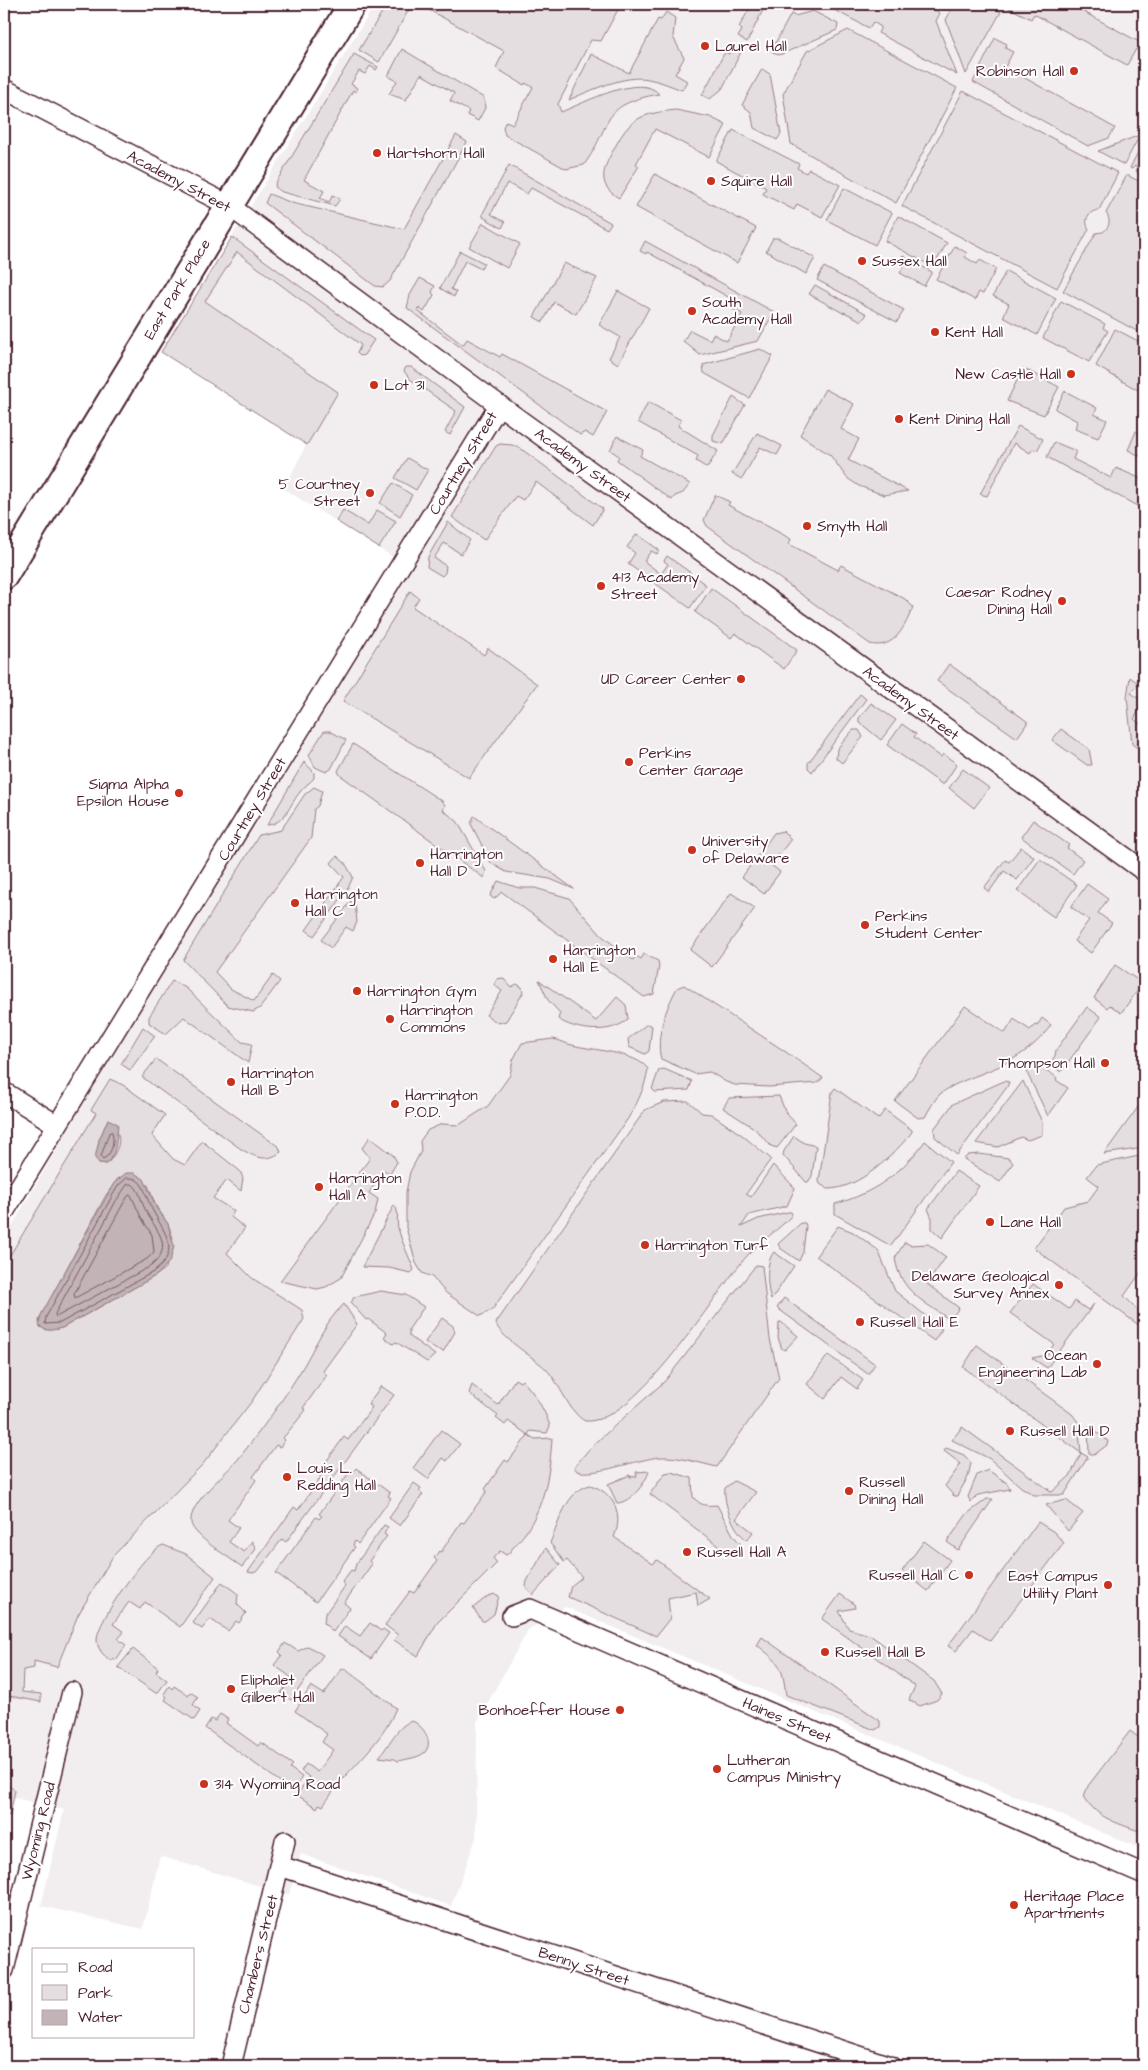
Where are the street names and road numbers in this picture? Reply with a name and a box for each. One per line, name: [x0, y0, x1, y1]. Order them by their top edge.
street label: Academy Street: [123, 145, 234, 219]
street label: East Park Place: [139, 235, 216, 344]
street label: Courtney Street: [424, 408, 503, 519]
street label: Academy Street: [530, 423, 635, 508]
street label: Academy Street: [858, 661, 963, 746]
street label: Courtney Street: [213, 754, 292, 865]
street label: Haines Street: [739, 1692, 834, 1749]
street label: Wyoming Road: [16, 1780, 62, 1883]
street label: Chambers Street: [234, 1892, 283, 2016]
street label: Benny Street: [535, 1942, 632, 1992]

